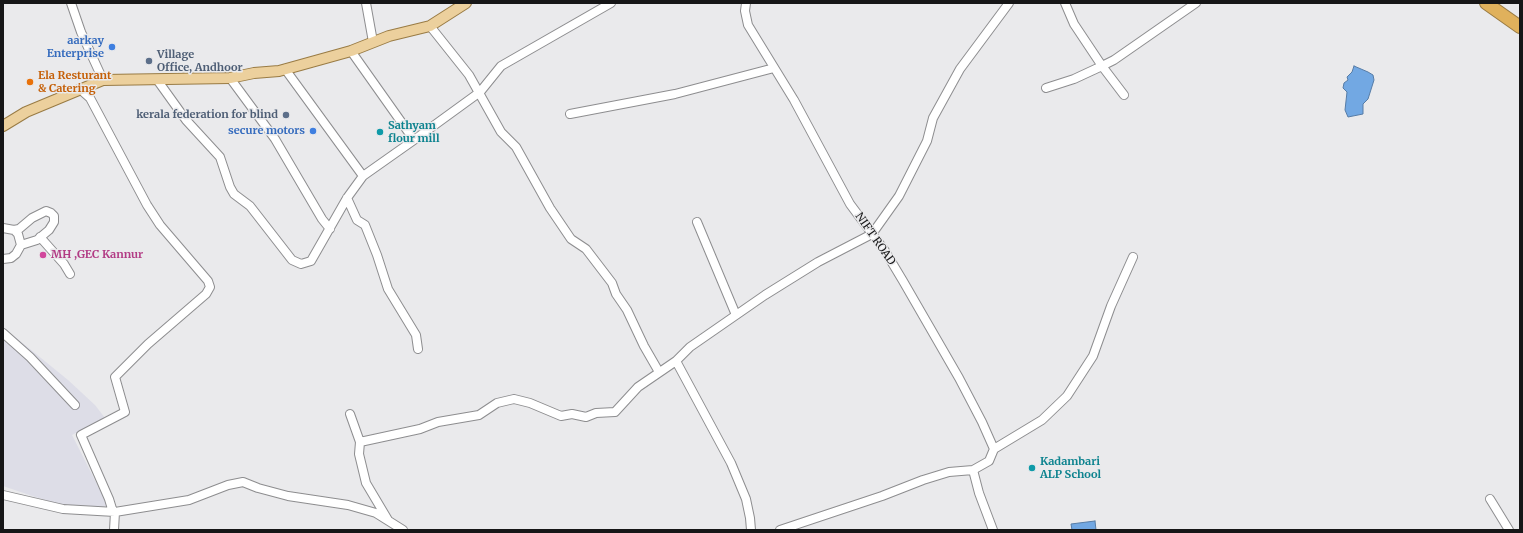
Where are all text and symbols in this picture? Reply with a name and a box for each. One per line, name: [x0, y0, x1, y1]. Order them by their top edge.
place label: aarkay Enterprise: [47, 34, 104, 60]
marker: aarkay Enterprise: [107, 42, 117, 52]
place label: Village Office, Andhoor: [157, 48, 243, 74]
marker: Village Office, Andhoor: [144, 56, 154, 66]
place label: Ela Resturant & Catering: [38, 69, 111, 95]
marker: Ela Resturant & Catering: [25, 77, 35, 87]
place label: kerala federation for blind: [136, 108, 278, 122]
marker: kerala federation for blind: [281, 110, 291, 120]
place label: Sathyam flour mill: [388, 119, 439, 145]
place label: secure motors: [228, 124, 305, 138]
marker: secure motors: [308, 126, 318, 136]
marker: Sathyam flour mill: [375, 127, 385, 137]
street label: NIFT ROAD: [852, 210, 898, 268]
place label: MH ,GEC Kannur: [51, 248, 143, 262]
marker: MH ,GEC Kannur: [38, 250, 48, 260]
place label: Kadambari ALP School: [1040, 455, 1101, 481]
marker: Kadambari ALP School: [1027, 463, 1037, 473]

